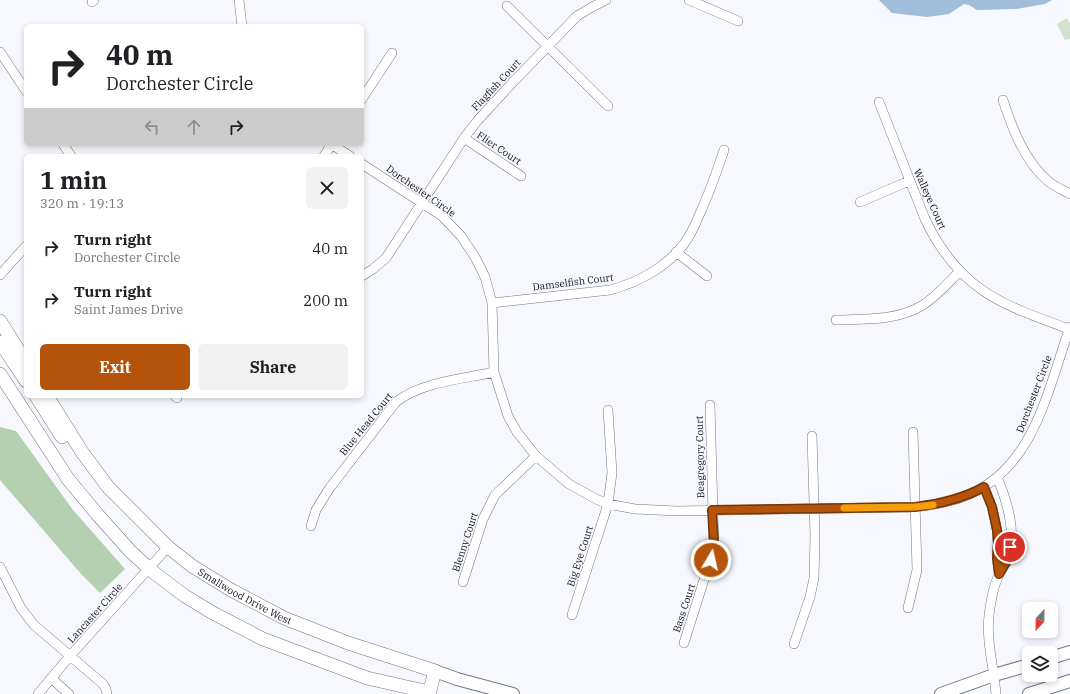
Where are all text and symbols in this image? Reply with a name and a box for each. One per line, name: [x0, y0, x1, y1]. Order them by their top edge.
text: 40 m: [106, 36, 173, 73]
icon: right: [40, 40, 92, 92]
street label: Flagfish Court: [469, 56, 524, 114]
text: Dorchester Circle: [106, 72, 253, 95]
icon: left: [141, 116, 163, 138]
icon: ahead: [183, 116, 205, 138]
icon: right: [225, 116, 247, 138]
street label: Flier Court: [474, 128, 524, 168]
street label: Dorchester Circle: [384, 162, 458, 220]
text: 1 min: [40, 164, 107, 196]
button: close: [306, 167, 348, 209]
street label: Walleye Court: [911, 167, 949, 232]
text: 320 m · 19:13: [40, 195, 124, 212]
text: Turn right: [74, 230, 152, 249]
icon: right: [40, 237, 62, 259]
text: 40 m: [312, 239, 348, 258]
text: Dorchester Circle: [74, 249, 181, 266]
street label: Damselfish Court: [532, 271, 615, 293]
text: Turn right: [74, 282, 152, 301]
icon: right: [40, 289, 62, 311]
text: 200 m: [303, 291, 348, 310]
text: Saint James Drive: [74, 301, 183, 318]
button: Exit: [40, 344, 190, 390]
button: Share: [198, 344, 348, 390]
street label: Dorchester Circle: [1013, 353, 1055, 435]
street label: Blue Head Court: [337, 390, 396, 458]
street label: Beagregory Court: [693, 415, 707, 498]
street label: Blenny Court: [449, 510, 481, 573]
street label: Big Eye Court: [564, 523, 596, 588]
pin: [993, 530, 1027, 564]
icon: arrive: [999, 536, 1021, 558]
position arrow: [690, 539, 732, 581]
street label: Smallwood Drive West: [196, 565, 294, 627]
street label: Lancaster Circle: [65, 580, 125, 646]
street label: Bass Court: [670, 582, 698, 634]
north arrow: [1022, 602, 1058, 638]
map controls: [1022, 602, 1058, 682]
button: layers: [1022, 646, 1058, 682]

